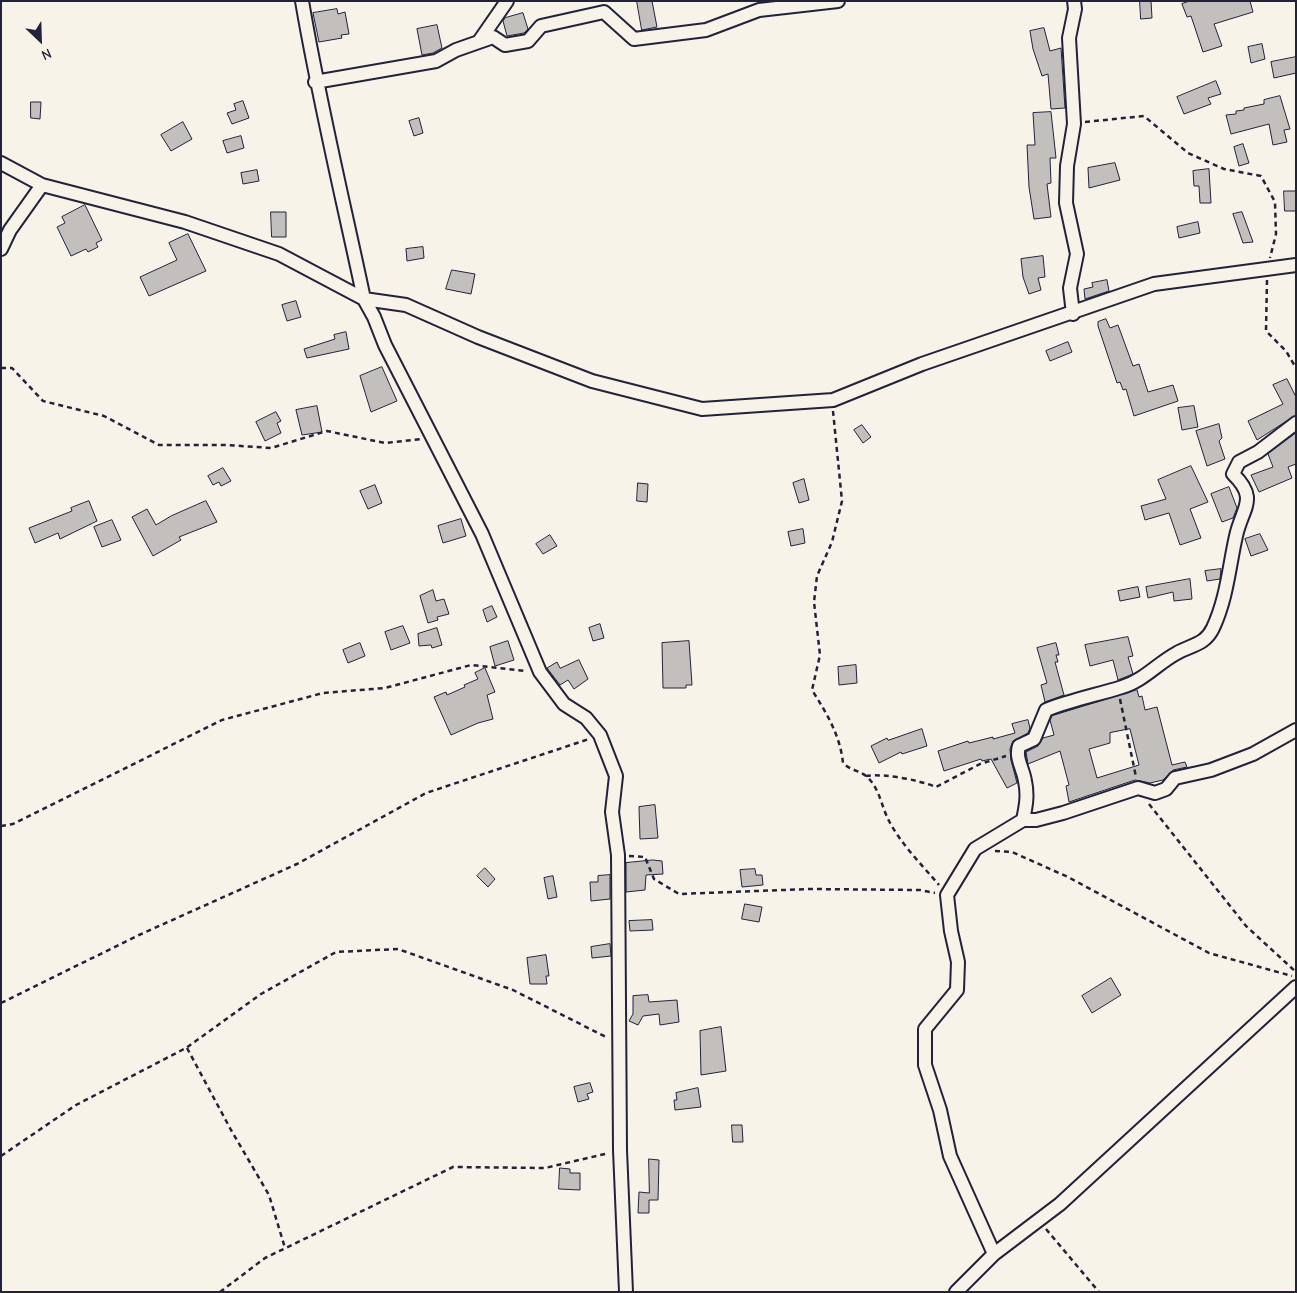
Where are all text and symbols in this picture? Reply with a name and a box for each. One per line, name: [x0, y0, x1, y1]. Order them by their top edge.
north arrow: [15, 15, 65, 65]
text: N: [39, 45, 54, 64]

